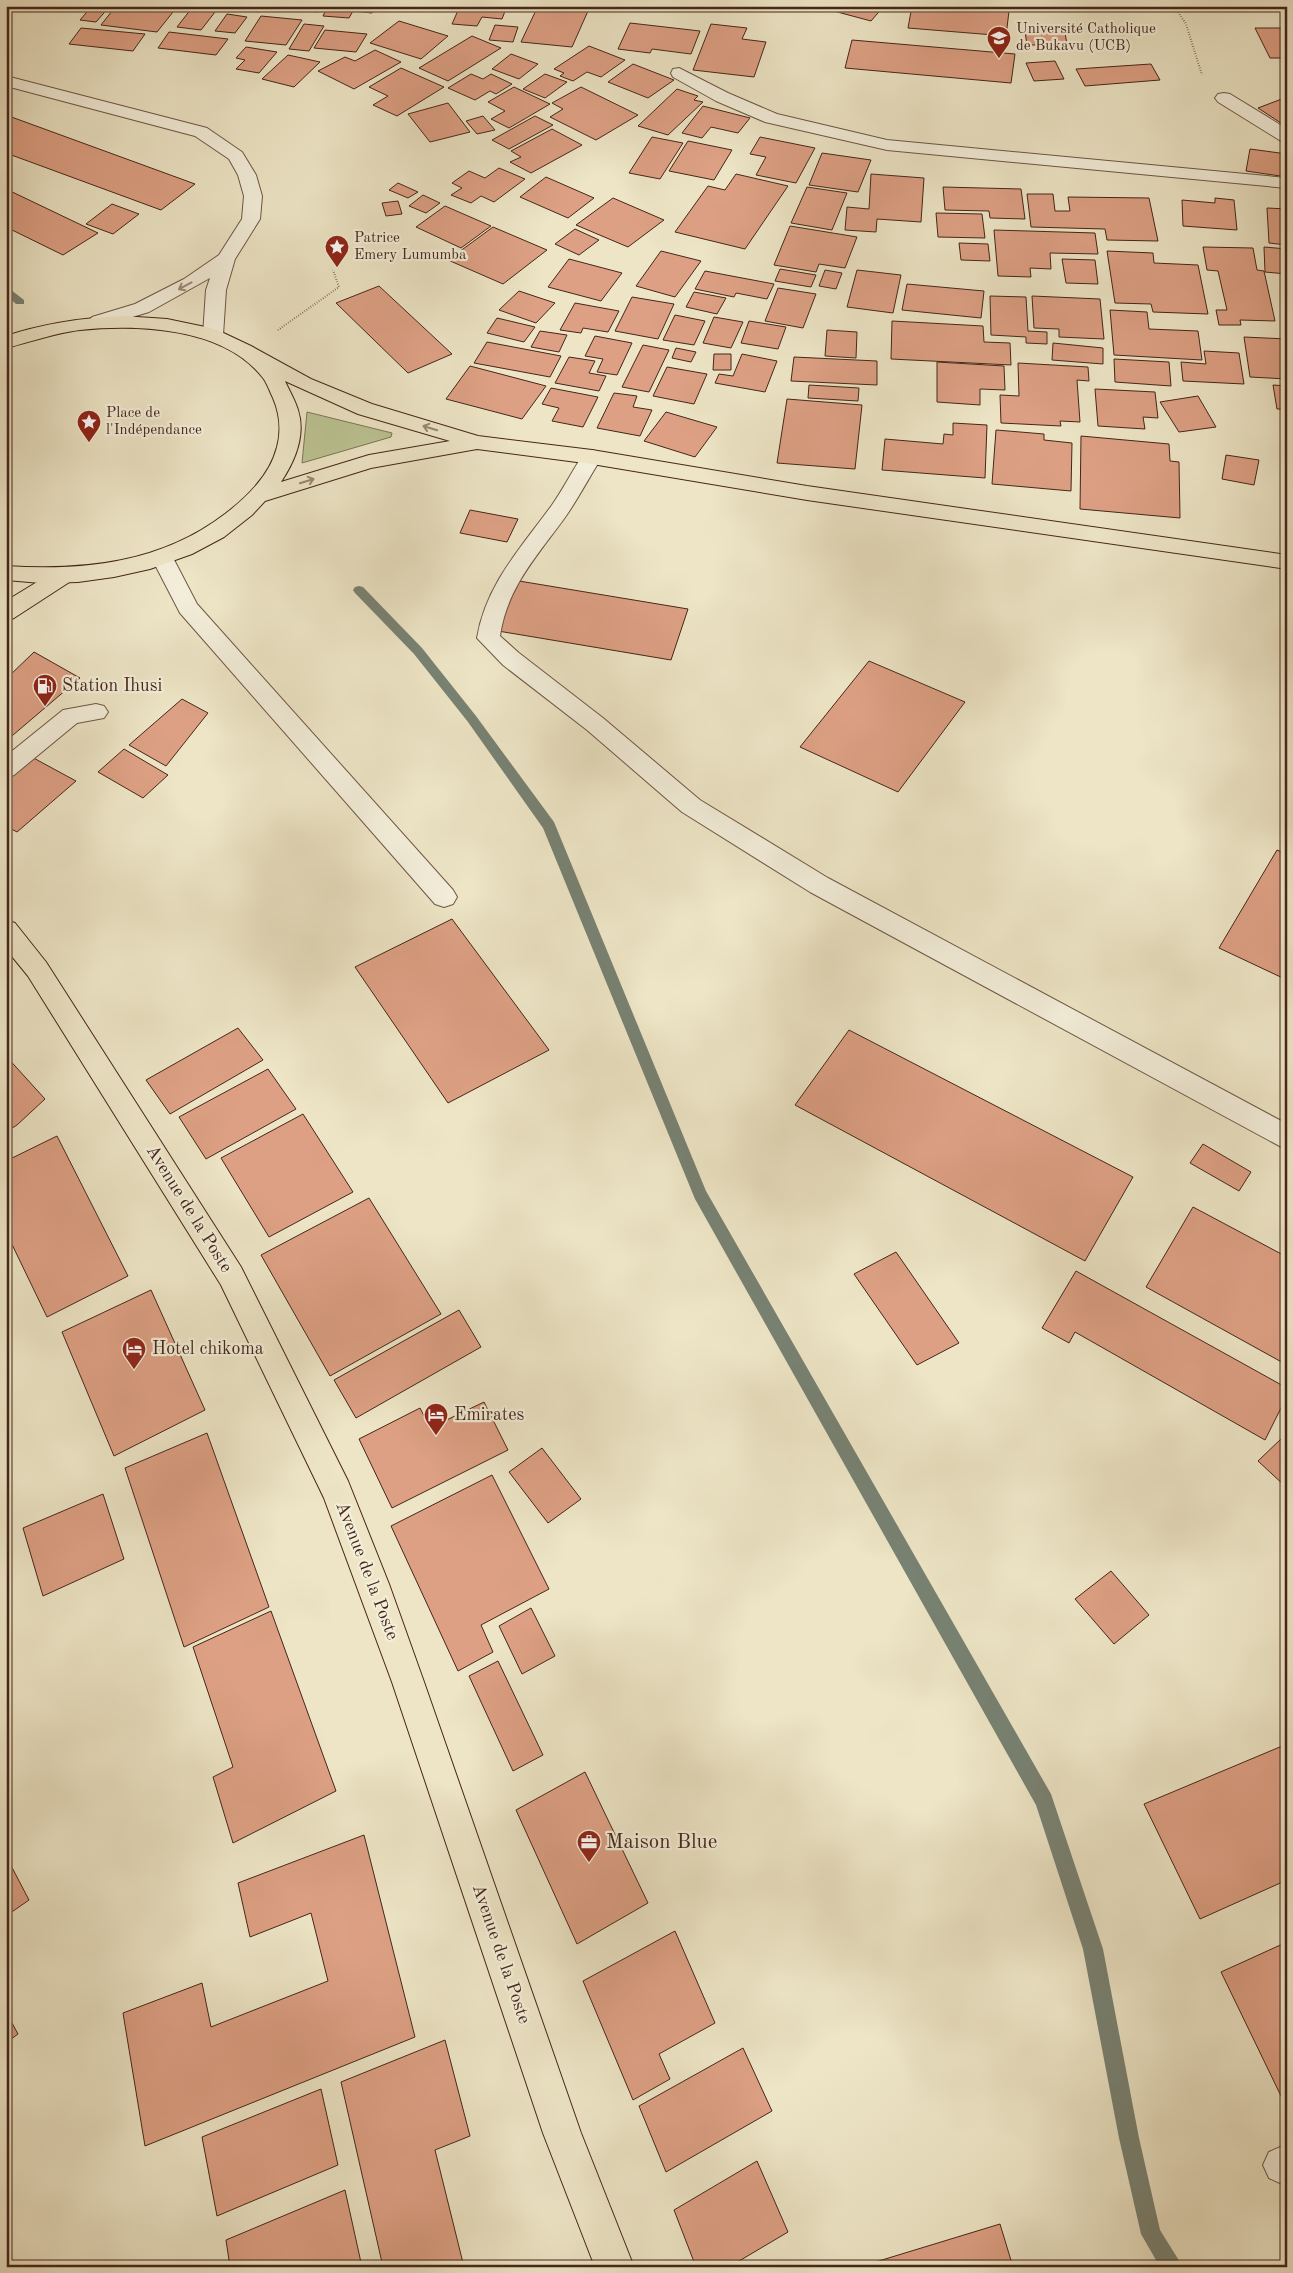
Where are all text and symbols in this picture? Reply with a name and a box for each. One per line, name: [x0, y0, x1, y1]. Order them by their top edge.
place label: Université Catholique de Bukavu (UCB): [1016, 22, 1156, 54]
school or university icon: Université Catholique de Bukavu (UCB): [986, 25, 1012, 59]
place label: Patrice Emery Lumumba: [354, 231, 467, 263]
place icon: Patrice Emery Lumumba: [324, 234, 350, 268]
one-way arrow: [177, 281, 192, 291]
place label: Place de l'Indépendance: [106, 406, 202, 438]
place icon: Place de l'Indépendance: [76, 409, 102, 443]
one-way arrow: [423, 423, 439, 433]
one-way arrow: [299, 476, 315, 486]
fuel station icon: Station Ihusi: [32, 673, 58, 707]
place label: Station Ihusi: [62, 677, 163, 695]
street label: Avenue de la Poste: [143, 1142, 235, 1276]
hotel icon: Hotel chikoma: [121, 1336, 147, 1370]
place label: Hotel chikoma: [152, 1340, 264, 1358]
hotel icon: Emirates: [423, 1402, 449, 1436]
place label: Emirates: [454, 1406, 524, 1424]
street label: Avenue de la Poste: [332, 1499, 402, 1643]
office icon: Maison Blue: [576, 1829, 602, 1863]
place label: Maison Blue: [606, 1832, 717, 1853]
street label: Avenue de la Poste: [469, 1882, 533, 2026]

